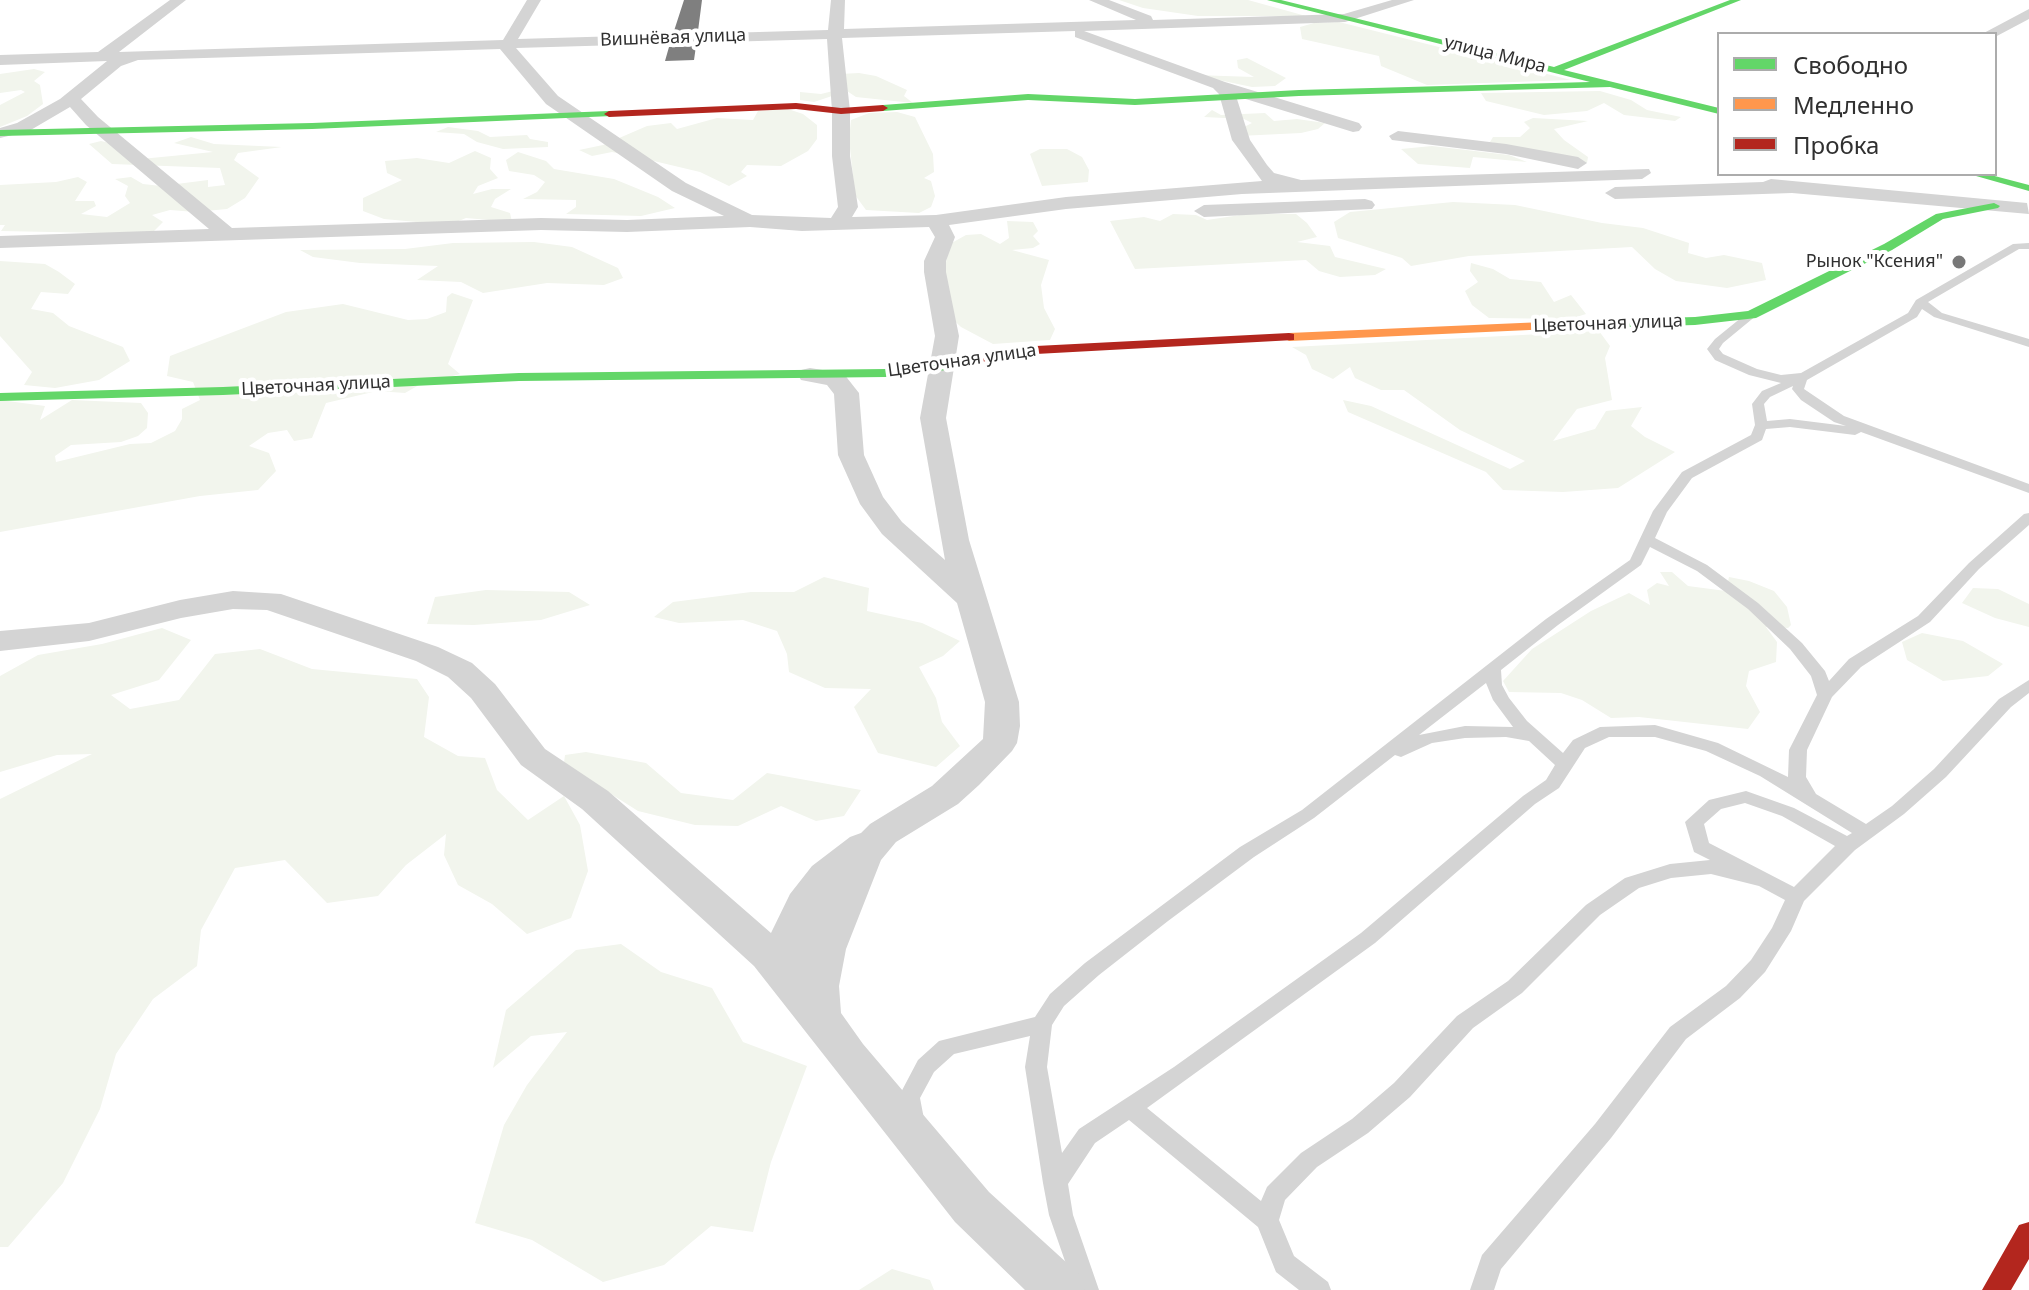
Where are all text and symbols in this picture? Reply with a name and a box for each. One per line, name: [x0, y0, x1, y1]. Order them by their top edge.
street label: Вишнёвая улица: [600, 25, 746, 51]
street label: улица Мира: [1442, 32, 1548, 78]
legend: [1717, 32, 1997, 176]
text: Свободно: [1793, 48, 1908, 81]
text: Медленно: [1793, 88, 1914, 121]
text: Пробка: [1793, 128, 1879, 161]
place label: Рынок "Ксения": [1806, 251, 1943, 273]
marker: Рынок "Ксения": [1950, 253, 1968, 271]
street label: Цветочная улица: [1533, 311, 1683, 337]
street label: Цветочная улица: [886, 340, 1038, 382]
street label: Цветочная улица: [241, 371, 391, 401]

